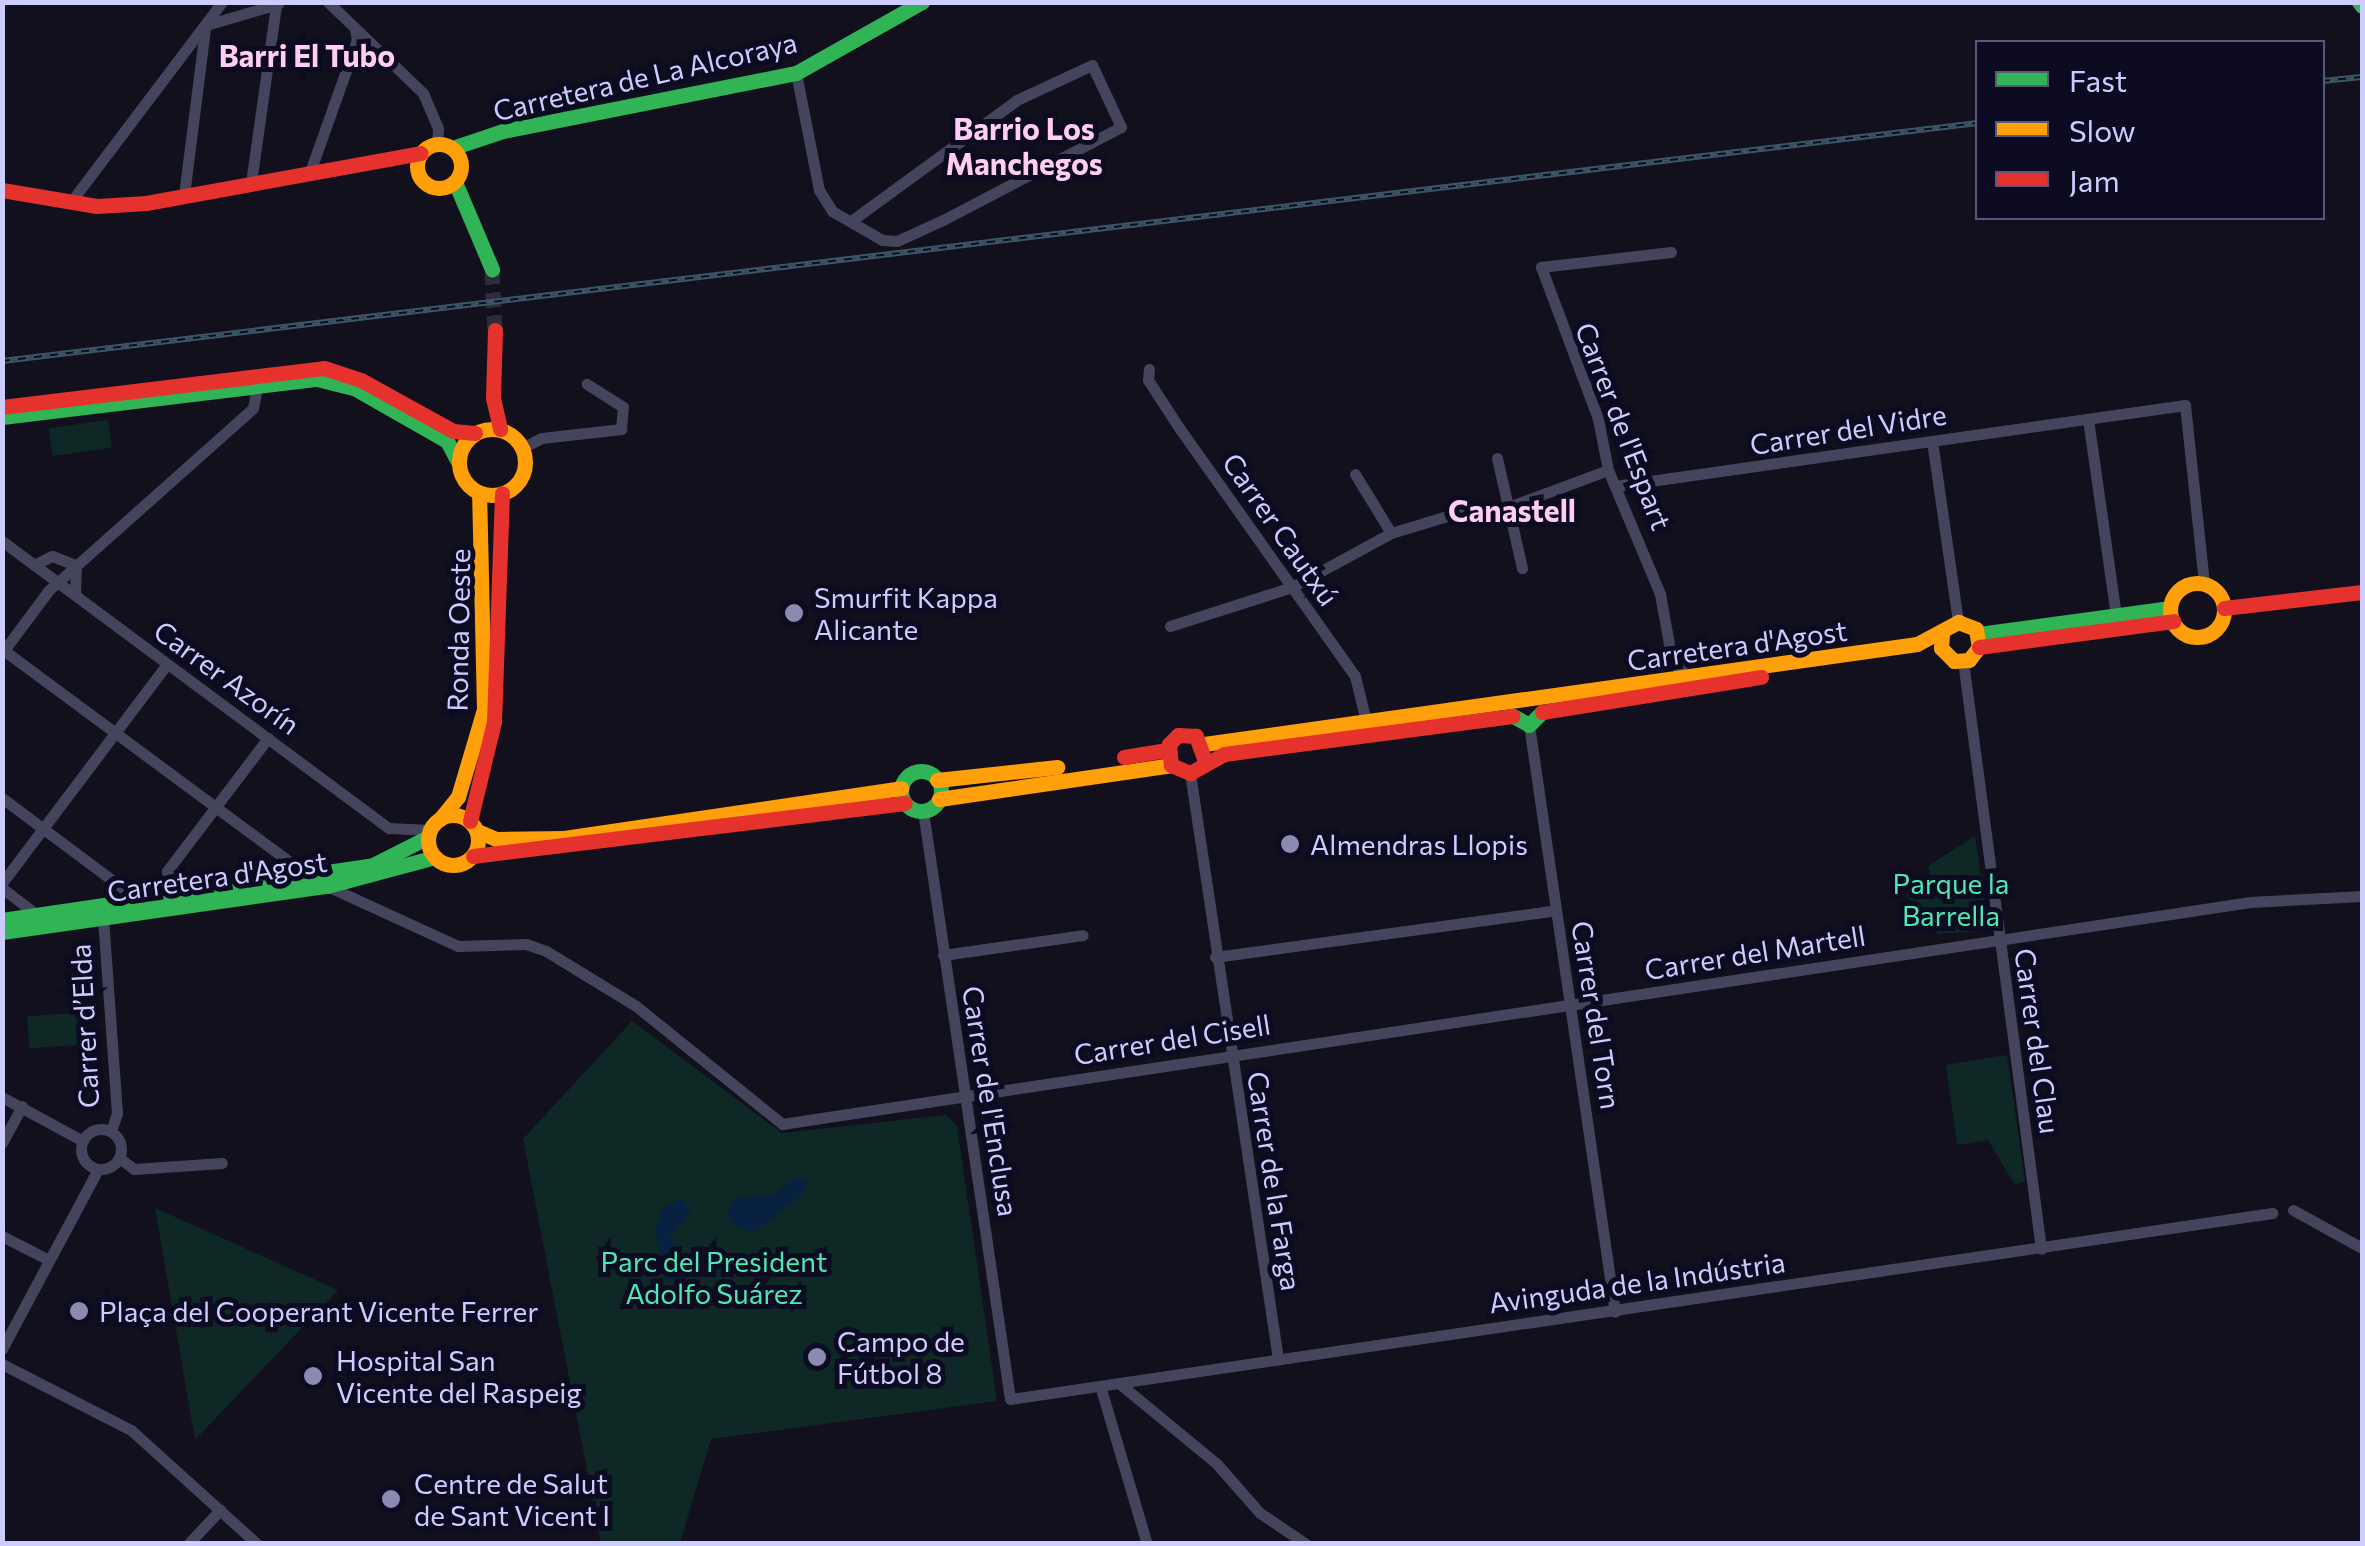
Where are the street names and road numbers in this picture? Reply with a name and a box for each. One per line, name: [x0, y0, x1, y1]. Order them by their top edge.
street label: Carretera de La Alcoraya: [490, 25, 800, 127]
street label: Carrer de l'Espart: [1569, 318, 1679, 534]
street label: Carrer del Vidre: [1747, 397, 1949, 461]
street label: Carrer Cautxú: [1216, 446, 1346, 612]
street label: Ronda Oeste: [440, 548, 476, 712]
street label: Carrer Azorín: [148, 613, 306, 741]
street label: Carretera d'Agost: [1625, 613, 1849, 677]
street label: Carretera d'Agost: [105, 844, 329, 908]
street label: Carrer del Torn: [1566, 918, 1628, 1112]
street label: Carrer del Martell: [1642, 918, 1868, 986]
street label: Carrer d’Elda: [63, 943, 105, 1109]
street label: Carrer del Clau: [2008, 946, 2068, 1136]
street label: Carrer de l'Enclusa: [956, 983, 1026, 1219]
street label: Carrer del Cisell: [1071, 1007, 1273, 1071]
street label: Carrer de la Farga: [1241, 1069, 1309, 1293]
street label: Avinguda de la Indústria: [1487, 1245, 1787, 1319]

